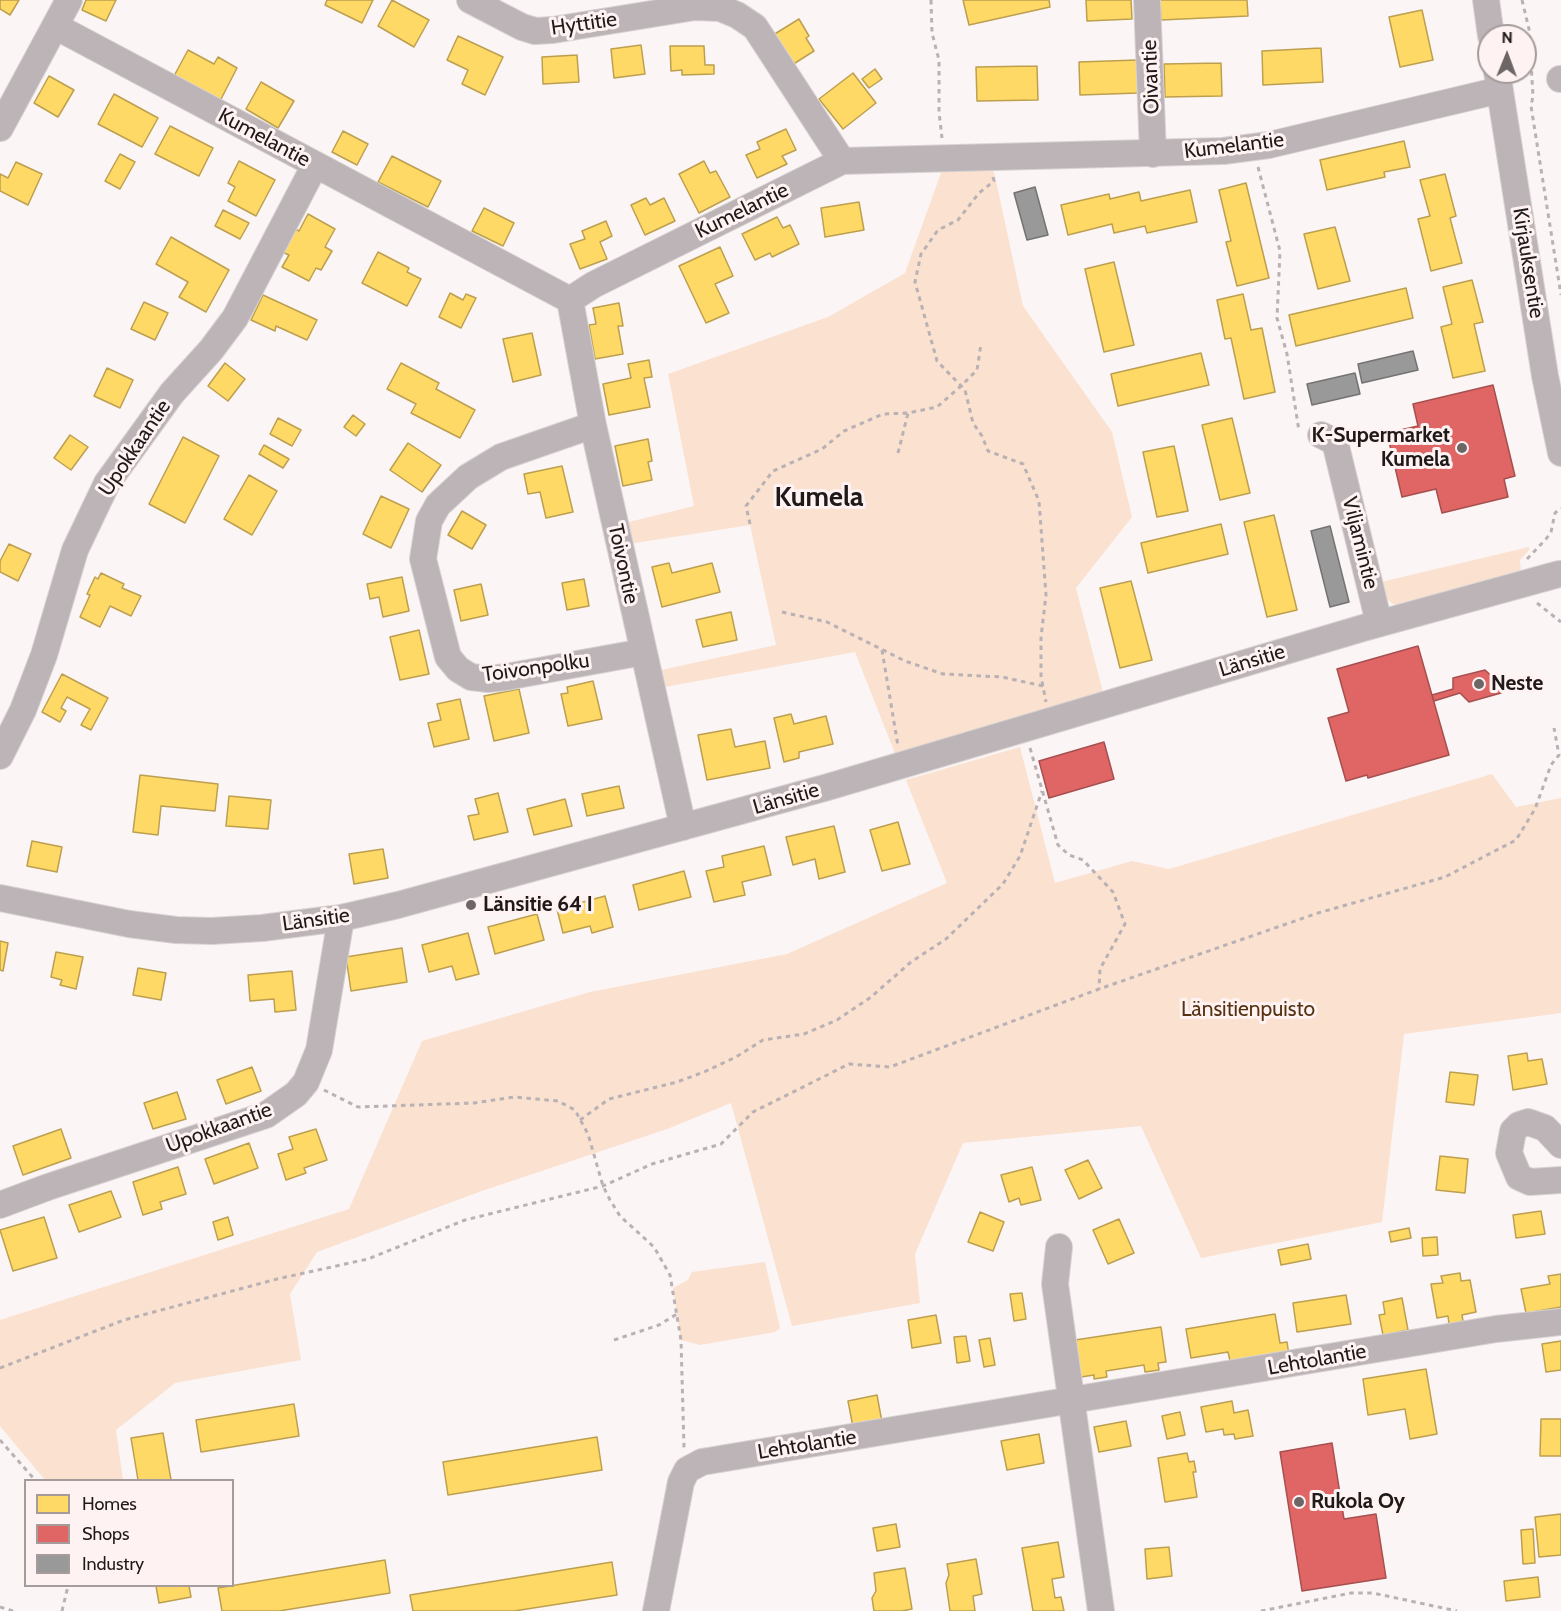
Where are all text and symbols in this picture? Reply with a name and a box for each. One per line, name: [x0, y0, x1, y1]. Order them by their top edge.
street label: Hyttitie: [550, 7, 618, 41]
north arrow: [1477, 24, 1537, 84]
text: N: [1501, 28, 1513, 47]
street label: Oivantie: [1137, 39, 1165, 115]
street label: Kumelantie: [214, 103, 314, 173]
street label: Kumelantie: [1183, 127, 1285, 165]
street label: Kumelantie: [691, 178, 793, 244]
street label: Kirjauksentie: [1507, 206, 1549, 320]
street label: Upokkaantie: [94, 395, 176, 501]
place label: K-Supermarket Kumela: [1311, 423, 1450, 473]
marker: K-Supermarket Kumela: [1455, 441, 1469, 455]
district label: Kumela: [775, 482, 863, 514]
street label: Viljamintie: [1336, 494, 1384, 592]
street label: Toivontie: [602, 522, 644, 606]
street label: Länsitie: [1216, 639, 1288, 683]
street label: Toivonpolku: [481, 648, 591, 688]
place label: Neste: [1491, 671, 1543, 697]
marker: Neste: [1472, 677, 1486, 691]
street label: Länsitie: [750, 778, 822, 820]
place label: Länsitie 64 I: [483, 892, 593, 918]
marker: Länsitie 64 I: [464, 898, 478, 912]
street label: Länsitie: [281, 903, 351, 937]
park label: Länsitienpuisto: [1181, 997, 1315, 1023]
street label: Upokkaantie: [163, 1097, 275, 1159]
street label: Lehtolantie: [1266, 1339, 1368, 1381]
street label: Lehtolantie: [756, 1425, 858, 1465]
legend: [24, 1479, 234, 1587]
place label: Rukola Oy: [1311, 1489, 1405, 1515]
text: Homes: [82, 1493, 137, 1515]
marker: Rukola Oy: [1292, 1495, 1306, 1509]
text: Shops: [82, 1523, 130, 1545]
text: Industry: [82, 1553, 144, 1575]

